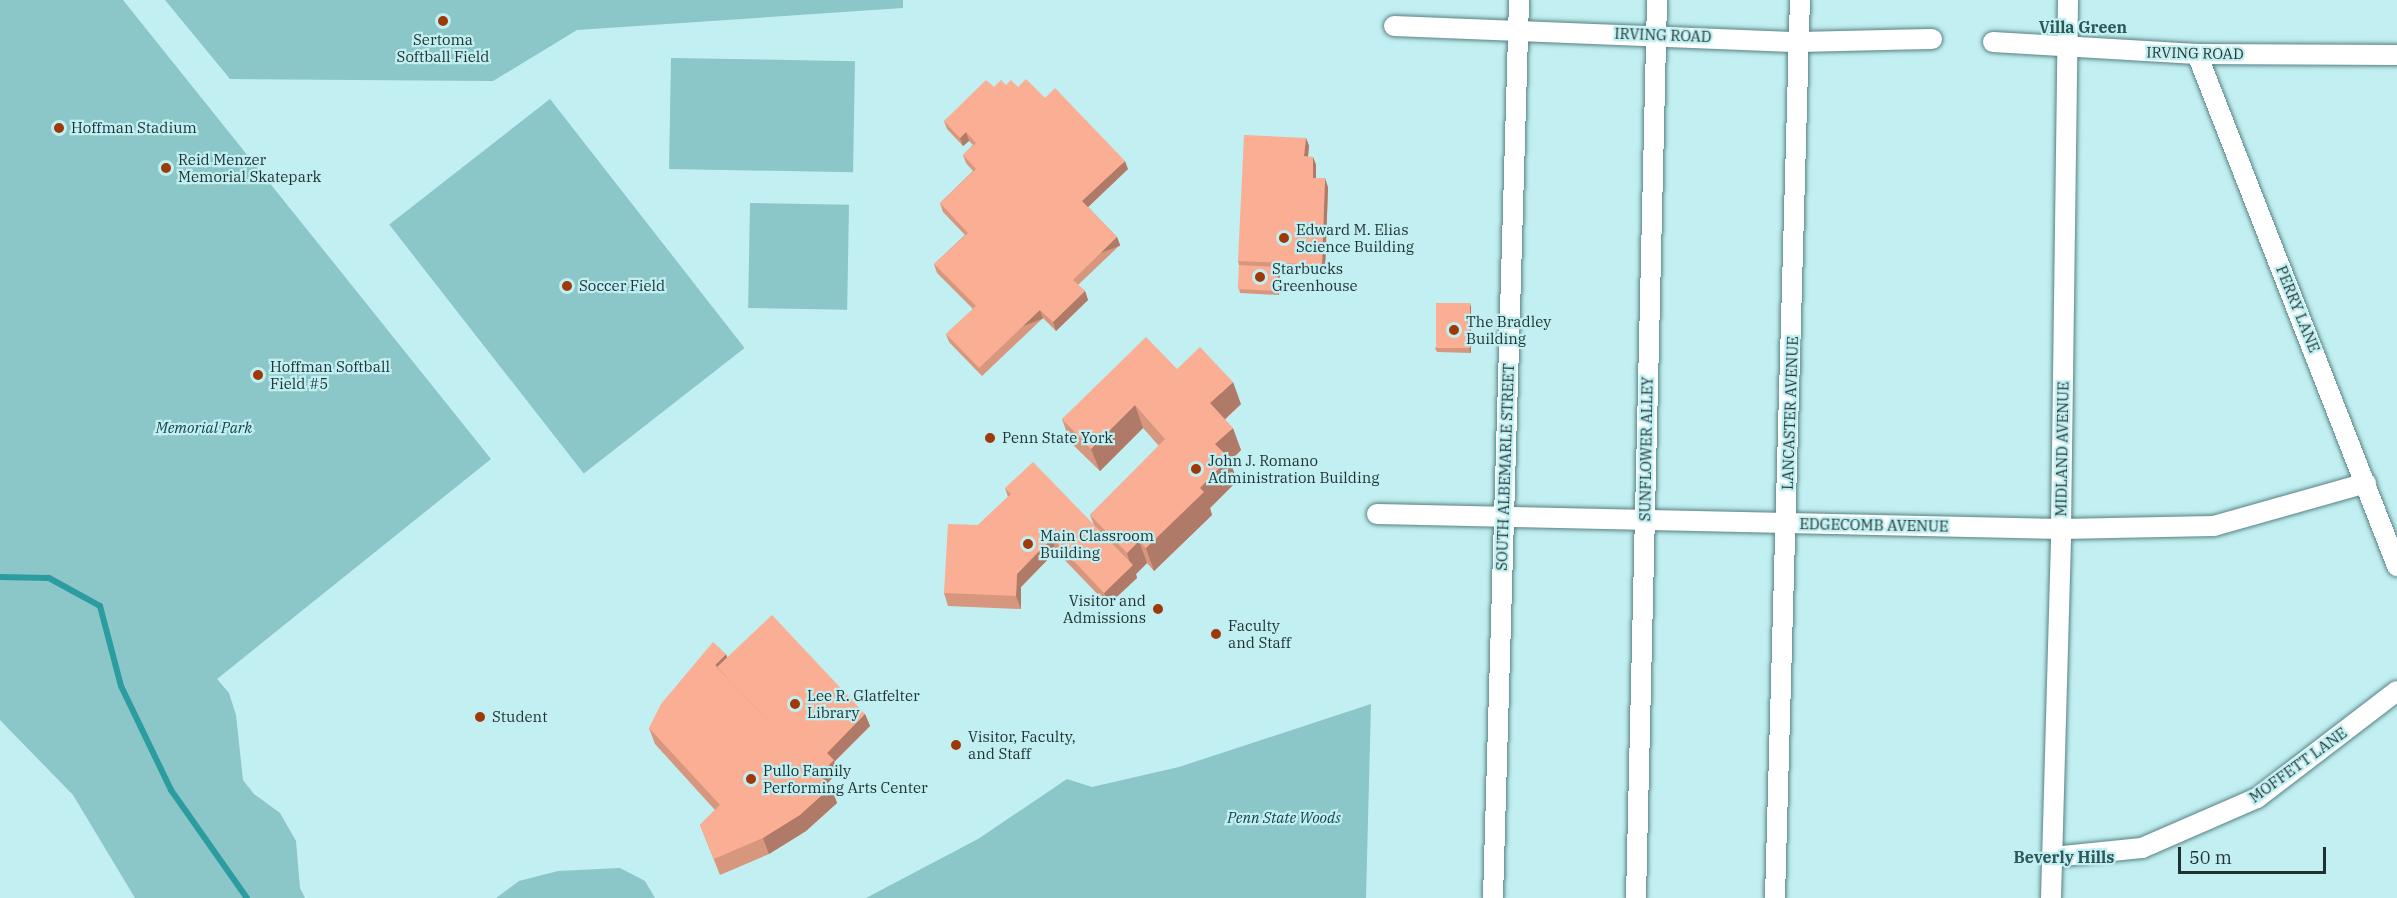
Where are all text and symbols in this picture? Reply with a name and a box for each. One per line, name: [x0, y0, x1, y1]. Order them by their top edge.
marker: Sertoma Softball Field: [436, 14, 450, 28]
district label: Villa Green: [2039, 17, 2127, 37]
street label: IRVING ROAD: [1614, 24, 1712, 46]
place label: Sertoma Softball Field: [397, 30, 489, 65]
street label: IRVING ROAD: [2146, 43, 2244, 63]
place label: Hoffman Stadium: [71, 119, 197, 137]
marker: Hoffman Stadium: [52, 121, 66, 135]
place label: Reid Menzer Memorial Skatepark: [178, 150, 321, 185]
marker: Reid Menzer Memorial Skatepark: [159, 161, 173, 175]
place label: Edward M. Elias Science Building: [1296, 220, 1414, 255]
marker: Edward M. Elias Science Building: [1277, 231, 1291, 245]
place label: Starbucks Greenhouse: [1272, 259, 1358, 294]
street label: PERRY LANE: [2272, 263, 2324, 355]
marker: Starbucks Greenhouse: [1253, 270, 1267, 284]
place label: Soccer Field: [579, 277, 665, 295]
marker: Soccer Field: [560, 279, 574, 293]
place label: The Bradley Building: [1466, 312, 1551, 347]
marker: The Bradley Building: [1447, 323, 1461, 337]
street label: LANCASTER AVENUE: [1778, 336, 1802, 490]
place label: Hoffman Softball Field #5: [270, 357, 390, 392]
street label: SOUTH ALBEMARLE STREET: [1492, 363, 1518, 571]
marker: Hoffman Softball Field #5: [251, 368, 265, 382]
street label: SUNFLOWER ALLEY: [1636, 377, 1656, 521]
street label: MIDLAND AVENUE: [2052, 381, 2072, 517]
park label: Memorial Park: [156, 419, 252, 437]
place label: Penn State York: [1002, 429, 1113, 447]
marker: Penn State York: [983, 431, 997, 445]
place label: John J. Romano Administration Building: [1208, 451, 1379, 486]
marker: John J. Romano Administration Building: [1189, 462, 1203, 476]
street label: EDGECOMB AVENUE: [1799, 515, 1949, 535]
place label: Main Classroom Building: [1040, 526, 1154, 561]
marker: Main Classroom Building: [1021, 537, 1035, 551]
place label: Visitor and Admissions: [1063, 591, 1146, 626]
marker: Visitor and Admissions: [1151, 602, 1165, 616]
place label: Faculty and Staff: [1228, 616, 1291, 651]
marker: Faculty and Staff: [1209, 627, 1223, 641]
place label: Lee R. Glatfelter Library: [807, 686, 920, 721]
marker: Lee R. Glatfelter Library: [788, 697, 802, 711]
place label: Student: [492, 708, 547, 726]
marker: Student: [473, 710, 487, 724]
street label: MOFFETT LANE: [2246, 724, 2350, 806]
place label: Visitor, Faculty, and Staff: [968, 727, 1076, 762]
marker: Visitor, Faculty, and Staff: [949, 738, 963, 752]
place label: Pullo Family Performing Arts Center: [763, 761, 928, 796]
marker: Pullo Family Performing Arts Center: [744, 772, 758, 786]
park label: Penn State Woods: [1227, 809, 1341, 827]
scale bar: [2181, 835, 2330, 873]
text: 50 m: [2189, 846, 2232, 869]
district label: Beverly Hills: [2014, 847, 2114, 867]

